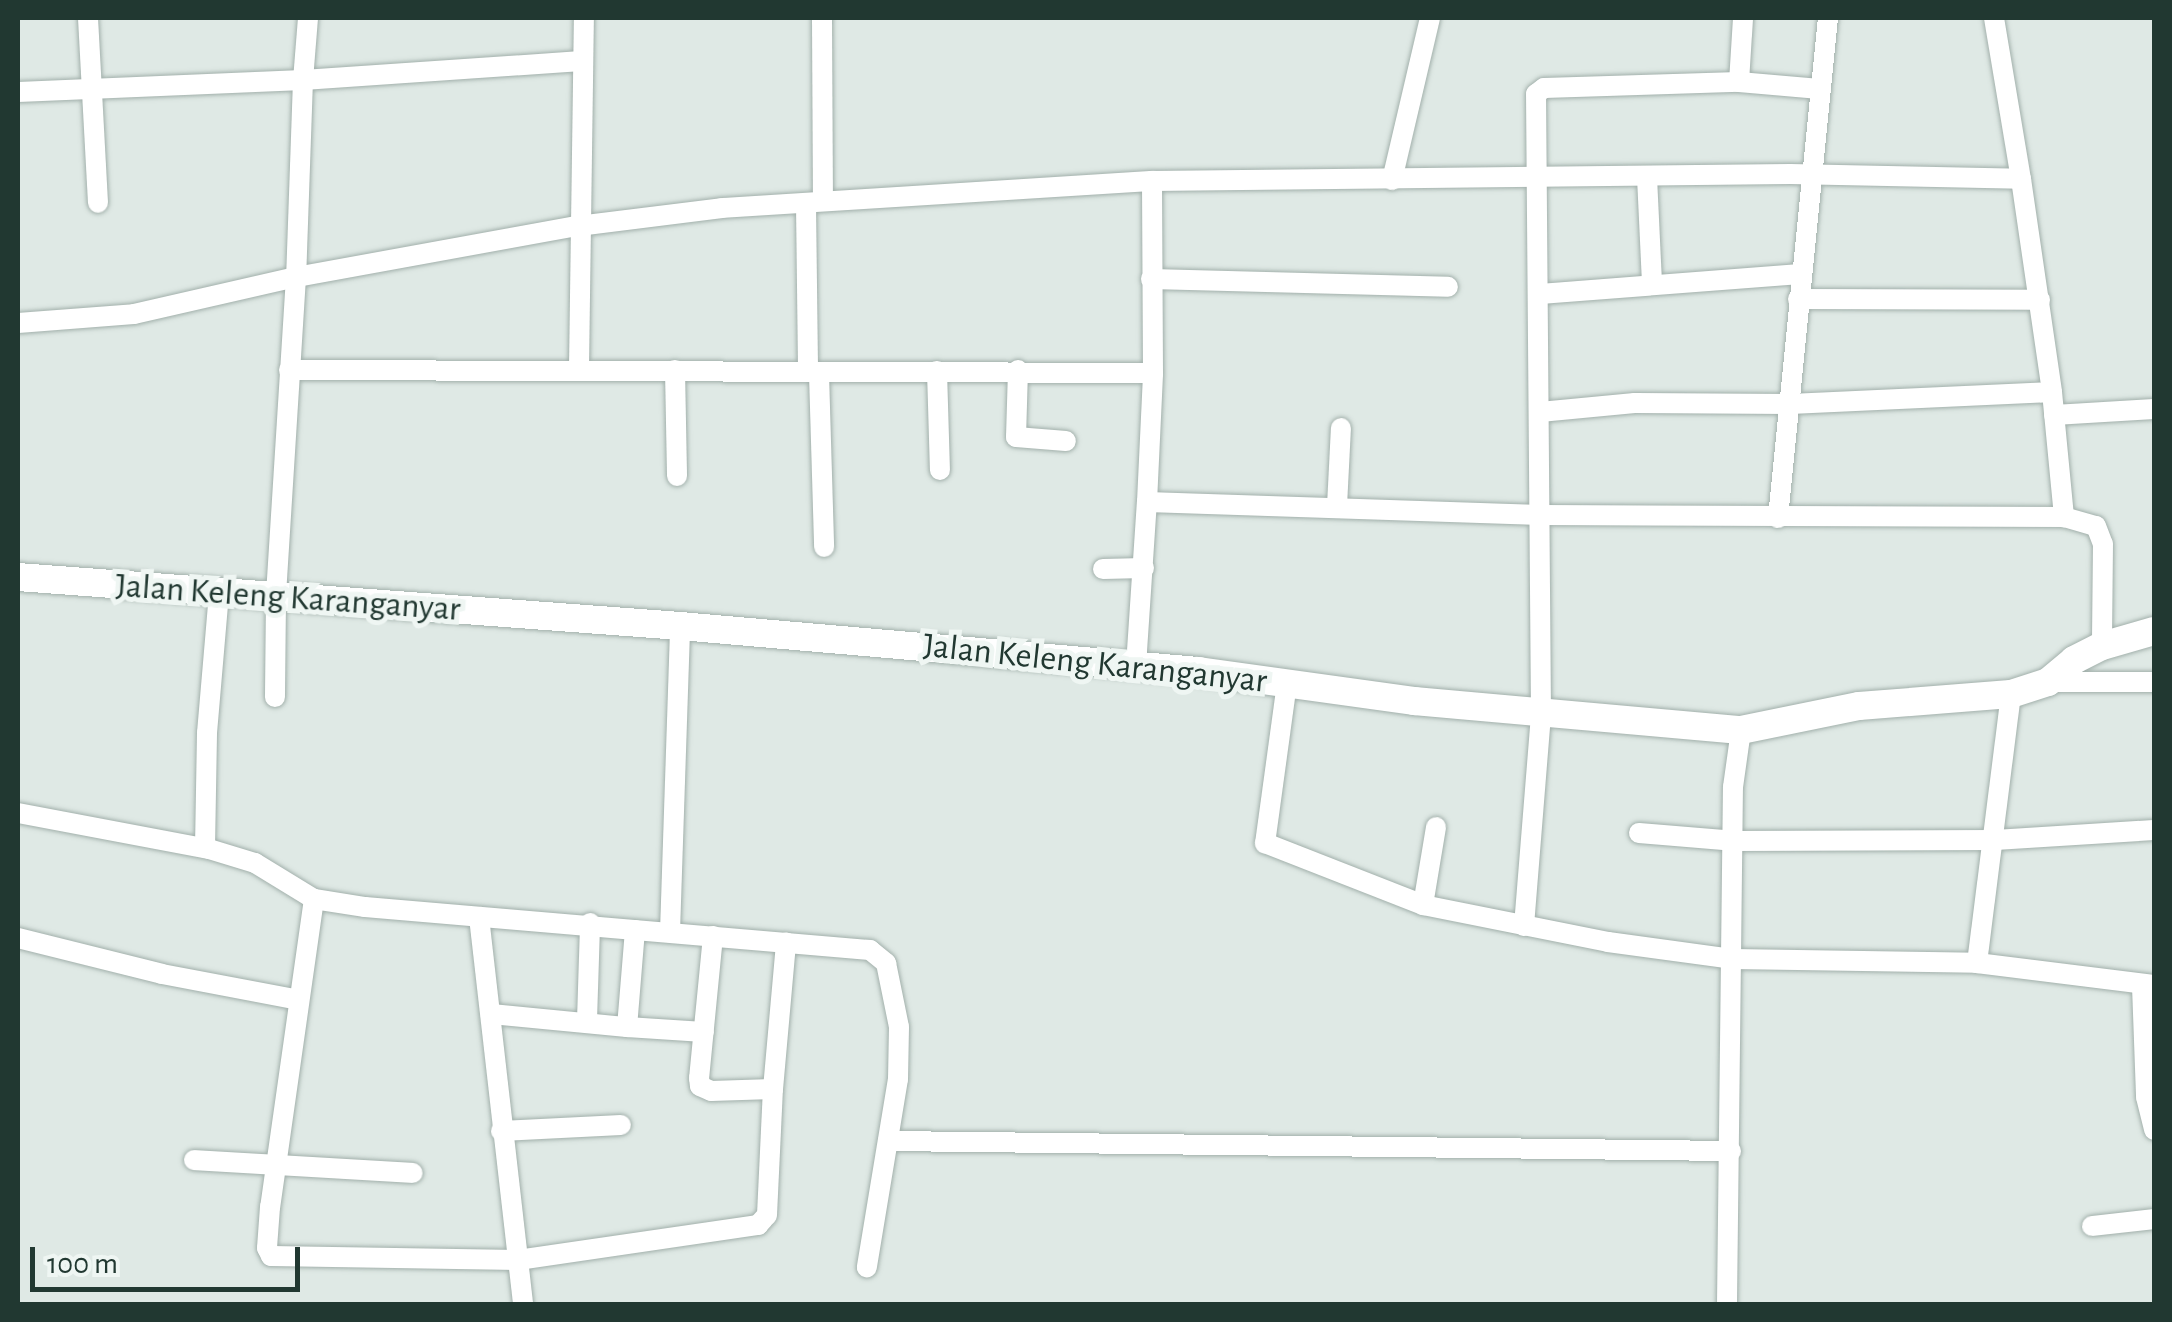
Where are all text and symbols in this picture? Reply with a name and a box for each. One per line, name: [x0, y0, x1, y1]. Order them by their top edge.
street label: Jalan Keleng Karanganyar: [114, 565, 462, 631]
street label: Jalan Keleng Karanganyar: [921, 625, 1269, 703]
scale bar: [35, 1227, 305, 1289]
text: 100 m: [47, 1249, 118, 1279]

